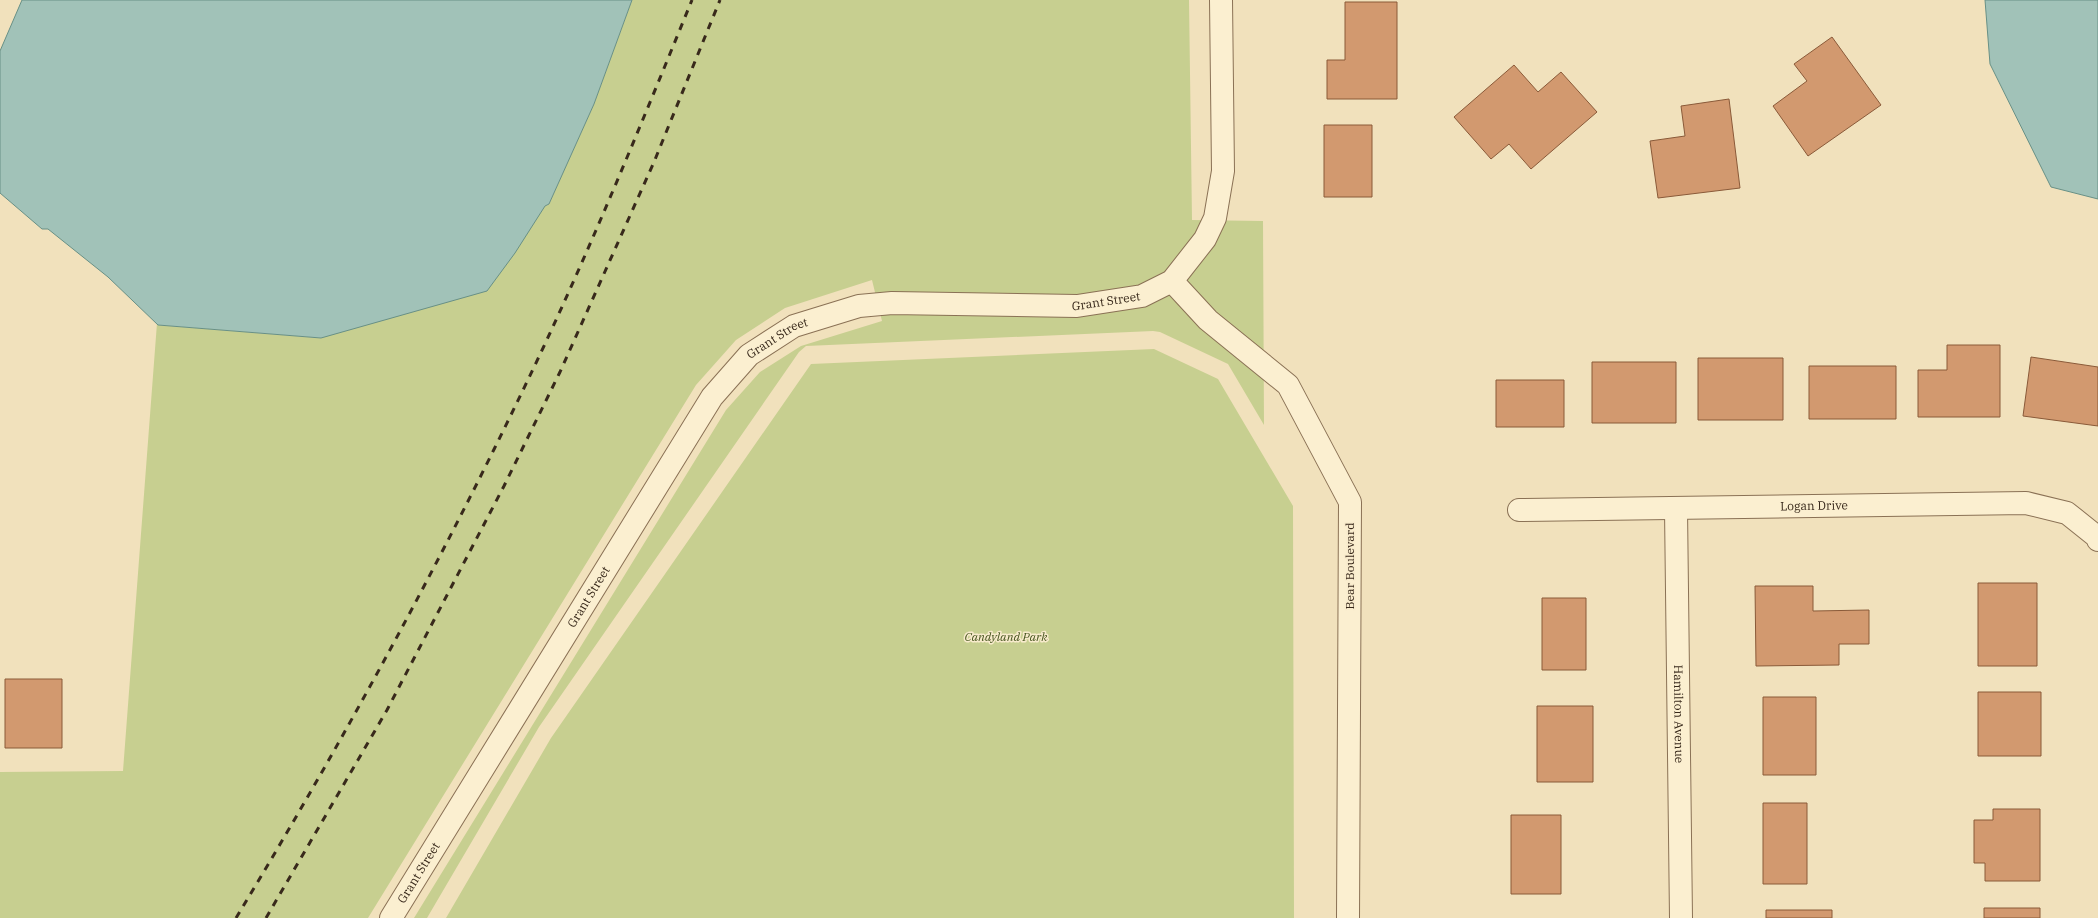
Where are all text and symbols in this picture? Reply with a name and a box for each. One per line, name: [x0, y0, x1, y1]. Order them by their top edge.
street label: Grant Street: [1072, 288, 1141, 313]
street label: Grant Street: [743, 314, 809, 362]
street label: Logan Drive: [1780, 497, 1848, 513]
street label: Bear Boulevard: [1342, 523, 1357, 609]
street label: Grant Street: [564, 563, 613, 630]
park label: Candyland Park: [964, 629, 1048, 644]
street label: Hamilton Avenue: [1671, 665, 1687, 763]
street label: Grant Street: [394, 839, 443, 906]

